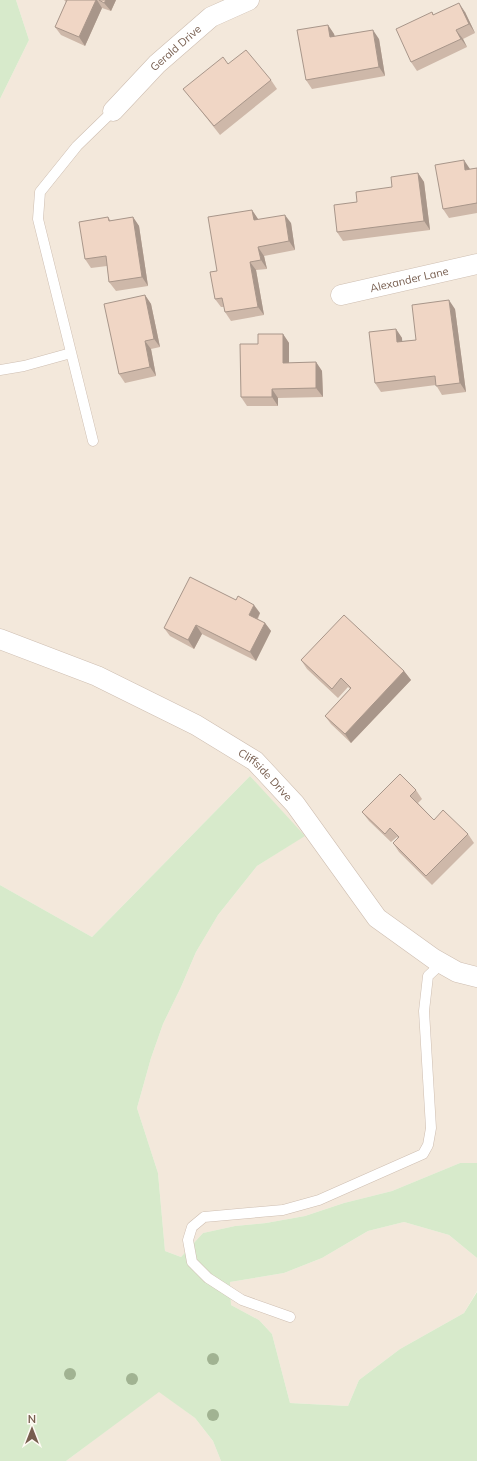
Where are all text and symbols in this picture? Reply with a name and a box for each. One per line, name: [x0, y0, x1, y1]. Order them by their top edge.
street label: Gerald Drive: [147, 22, 204, 74]
street label: Alexander Lane: [369, 264, 450, 295]
street label: Cliffside Drive: [236, 745, 295, 804]
north arrow: [12, 1409, 52, 1449]
text: N: [28, 1412, 36, 1426]

